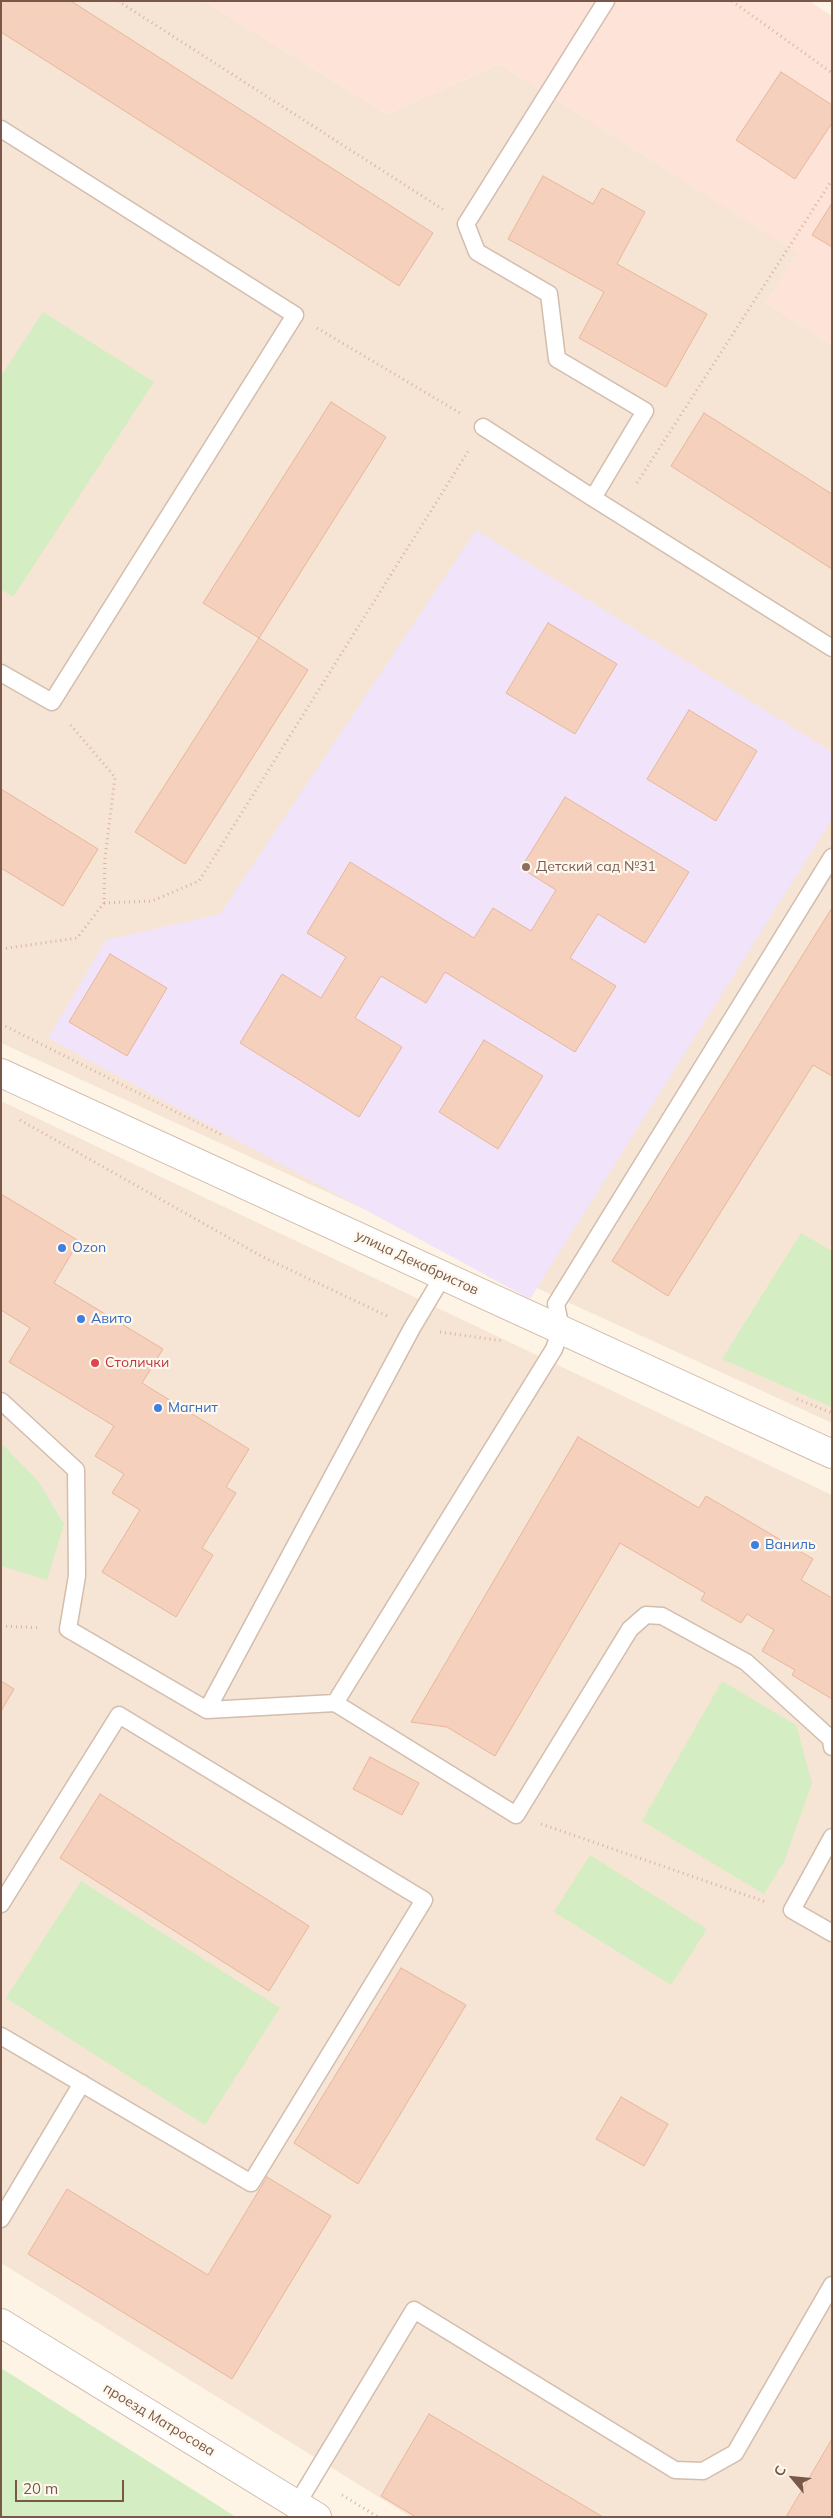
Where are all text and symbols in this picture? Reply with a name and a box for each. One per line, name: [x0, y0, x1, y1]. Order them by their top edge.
place label: Детский сад №31: [536, 859, 656, 875]
marker: Детский сад №31: [520, 861, 532, 873]
street label: улица Декабристов: [353, 1227, 481, 1299]
place label: Ozon: [72, 1240, 106, 1256]
marker: Ozon: [56, 1242, 68, 1254]
place label: Авито: [91, 1311, 132, 1327]
marker: Авито: [75, 1313, 87, 1325]
place label: Столички: [105, 1355, 169, 1371]
marker: Столички: [89, 1357, 101, 1369]
place label: Магнит: [168, 1400, 218, 1416]
marker: Магнит: [152, 1402, 164, 1414]
place label: Ваниль: [765, 1537, 816, 1553]
marker: Ваниль: [749, 1539, 761, 1551]
street label: проезд Матросова: [100, 2380, 218, 2460]
north arrow: [768, 2453, 818, 2503]
text: С: [770, 2462, 790, 2479]
scale bar: [18, 2470, 126, 2502]
text: 20 m: [23, 2479, 58, 2498]

